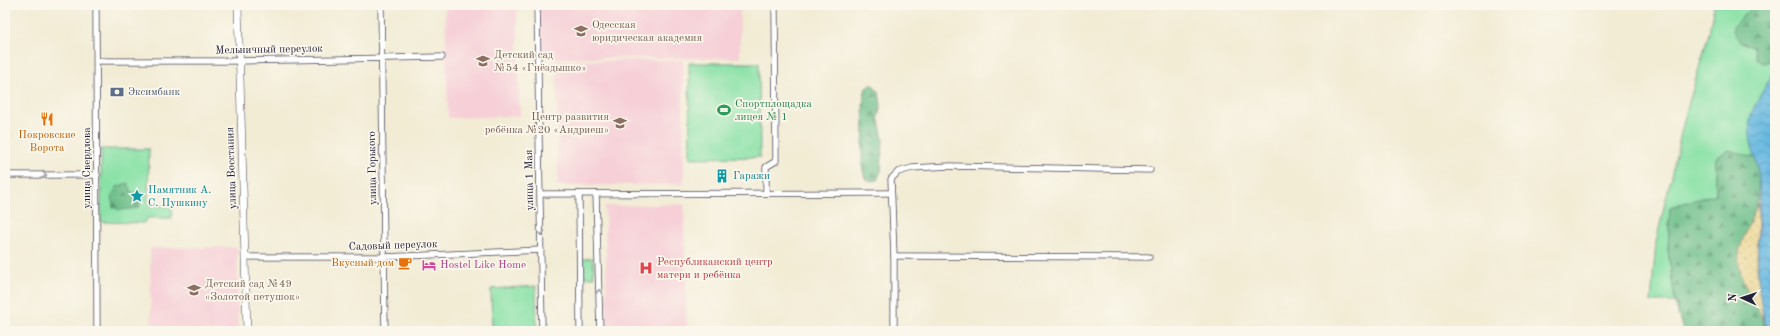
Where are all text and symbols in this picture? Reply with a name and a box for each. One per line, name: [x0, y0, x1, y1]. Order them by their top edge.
place label: Одесская юридическая академия: [592, 20, 702, 44]
school or university icon: Одесская юридическая академия: [573, 23, 589, 39]
street label: Мельничный переулок: [215, 44, 323, 56]
place label: Детский сад №54 «Гнёздышко»: [494, 50, 587, 74]
school or university icon: Детский сад №54 «Гнёздышко»: [475, 53, 491, 69]
bank icon: Эксимбанк: [109, 84, 125, 100]
place label: Эксимбанк: [128, 87, 181, 98]
place label: Спортплощадка лицея № 1: [735, 99, 812, 123]
sports icon: Спортплощадка лицея № 1: [716, 102, 732, 118]
restaurant icon: Покровские Ворота: [39, 111, 55, 127]
place label: Центр развития ребёнка №20 «Андриеш»: [485, 112, 609, 136]
school or university icon: Центр развития ребёнка №20 «Андриеш»: [612, 115, 628, 131]
street label: улица Восстания: [225, 126, 239, 209]
street label: улица Свердлова: [82, 127, 93, 209]
place label: Покровские Ворота: [18, 130, 76, 154]
street label: улица Горького: [367, 131, 379, 205]
street label: улица 1 Мая: [524, 149, 536, 211]
building icon: Гаражи: [714, 168, 730, 184]
one-way arrow: [41, 171, 47, 179]
place label: Гаражи: [733, 171, 770, 182]
place label: Памятник А. С. Пушкину: [148, 185, 211, 209]
place icon: Памятник А. С. Пушкину: [129, 188, 145, 204]
one-way arrow: [537, 230, 545, 236]
street label: Садовый переулок: [348, 239, 438, 253]
cafe icon: Вкусный дом: [397, 255, 413, 271]
hotel icon: Hostel Like Home: [421, 257, 437, 273]
place label: Республиканский центр матери и ребёнка: [657, 257, 773, 281]
place label: Вкусный дом: [331, 258, 394, 269]
place label: Hostel Like Home: [440, 260, 526, 271]
hospital icon: Республиканский центр матери и ребёнка: [638, 260, 654, 276]
north arrow: [1722, 278, 1762, 318]
place label: Детский сад №49 «Золотой петушок»: [205, 279, 300, 303]
school or university icon: Детский сад №49 «Золотой петушок»: [186, 282, 202, 298]
one-way arrow: [595, 289, 603, 295]
text: N: [1728, 292, 1739, 302]

